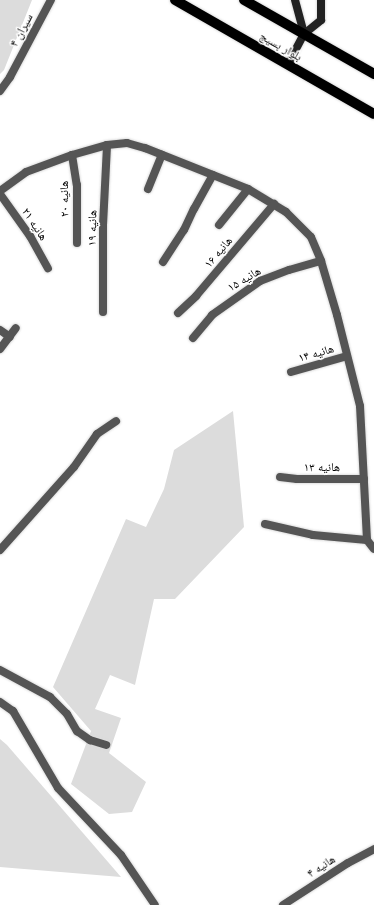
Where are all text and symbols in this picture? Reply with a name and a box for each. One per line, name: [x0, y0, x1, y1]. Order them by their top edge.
street label: سیران ۴: [6, 11, 36, 49]
street label: بلوار بسیج: [257, 28, 305, 64]
street label: هانیه ۲۰: [56, 181, 72, 217]
street label: هانیه ۲۱: [19, 205, 51, 243]
street label: هانیه ۱۹: [84, 210, 100, 246]
street label: هانیه ۱۶: [201, 233, 235, 271]
street label: هانیه ۱۵: [225, 263, 263, 295]
street label: هانیه ۱۴: [297, 341, 335, 365]
street label: هانیه ۱۳: [304, 460, 340, 474]
street label: هانیه ۴: [304, 852, 338, 880]

